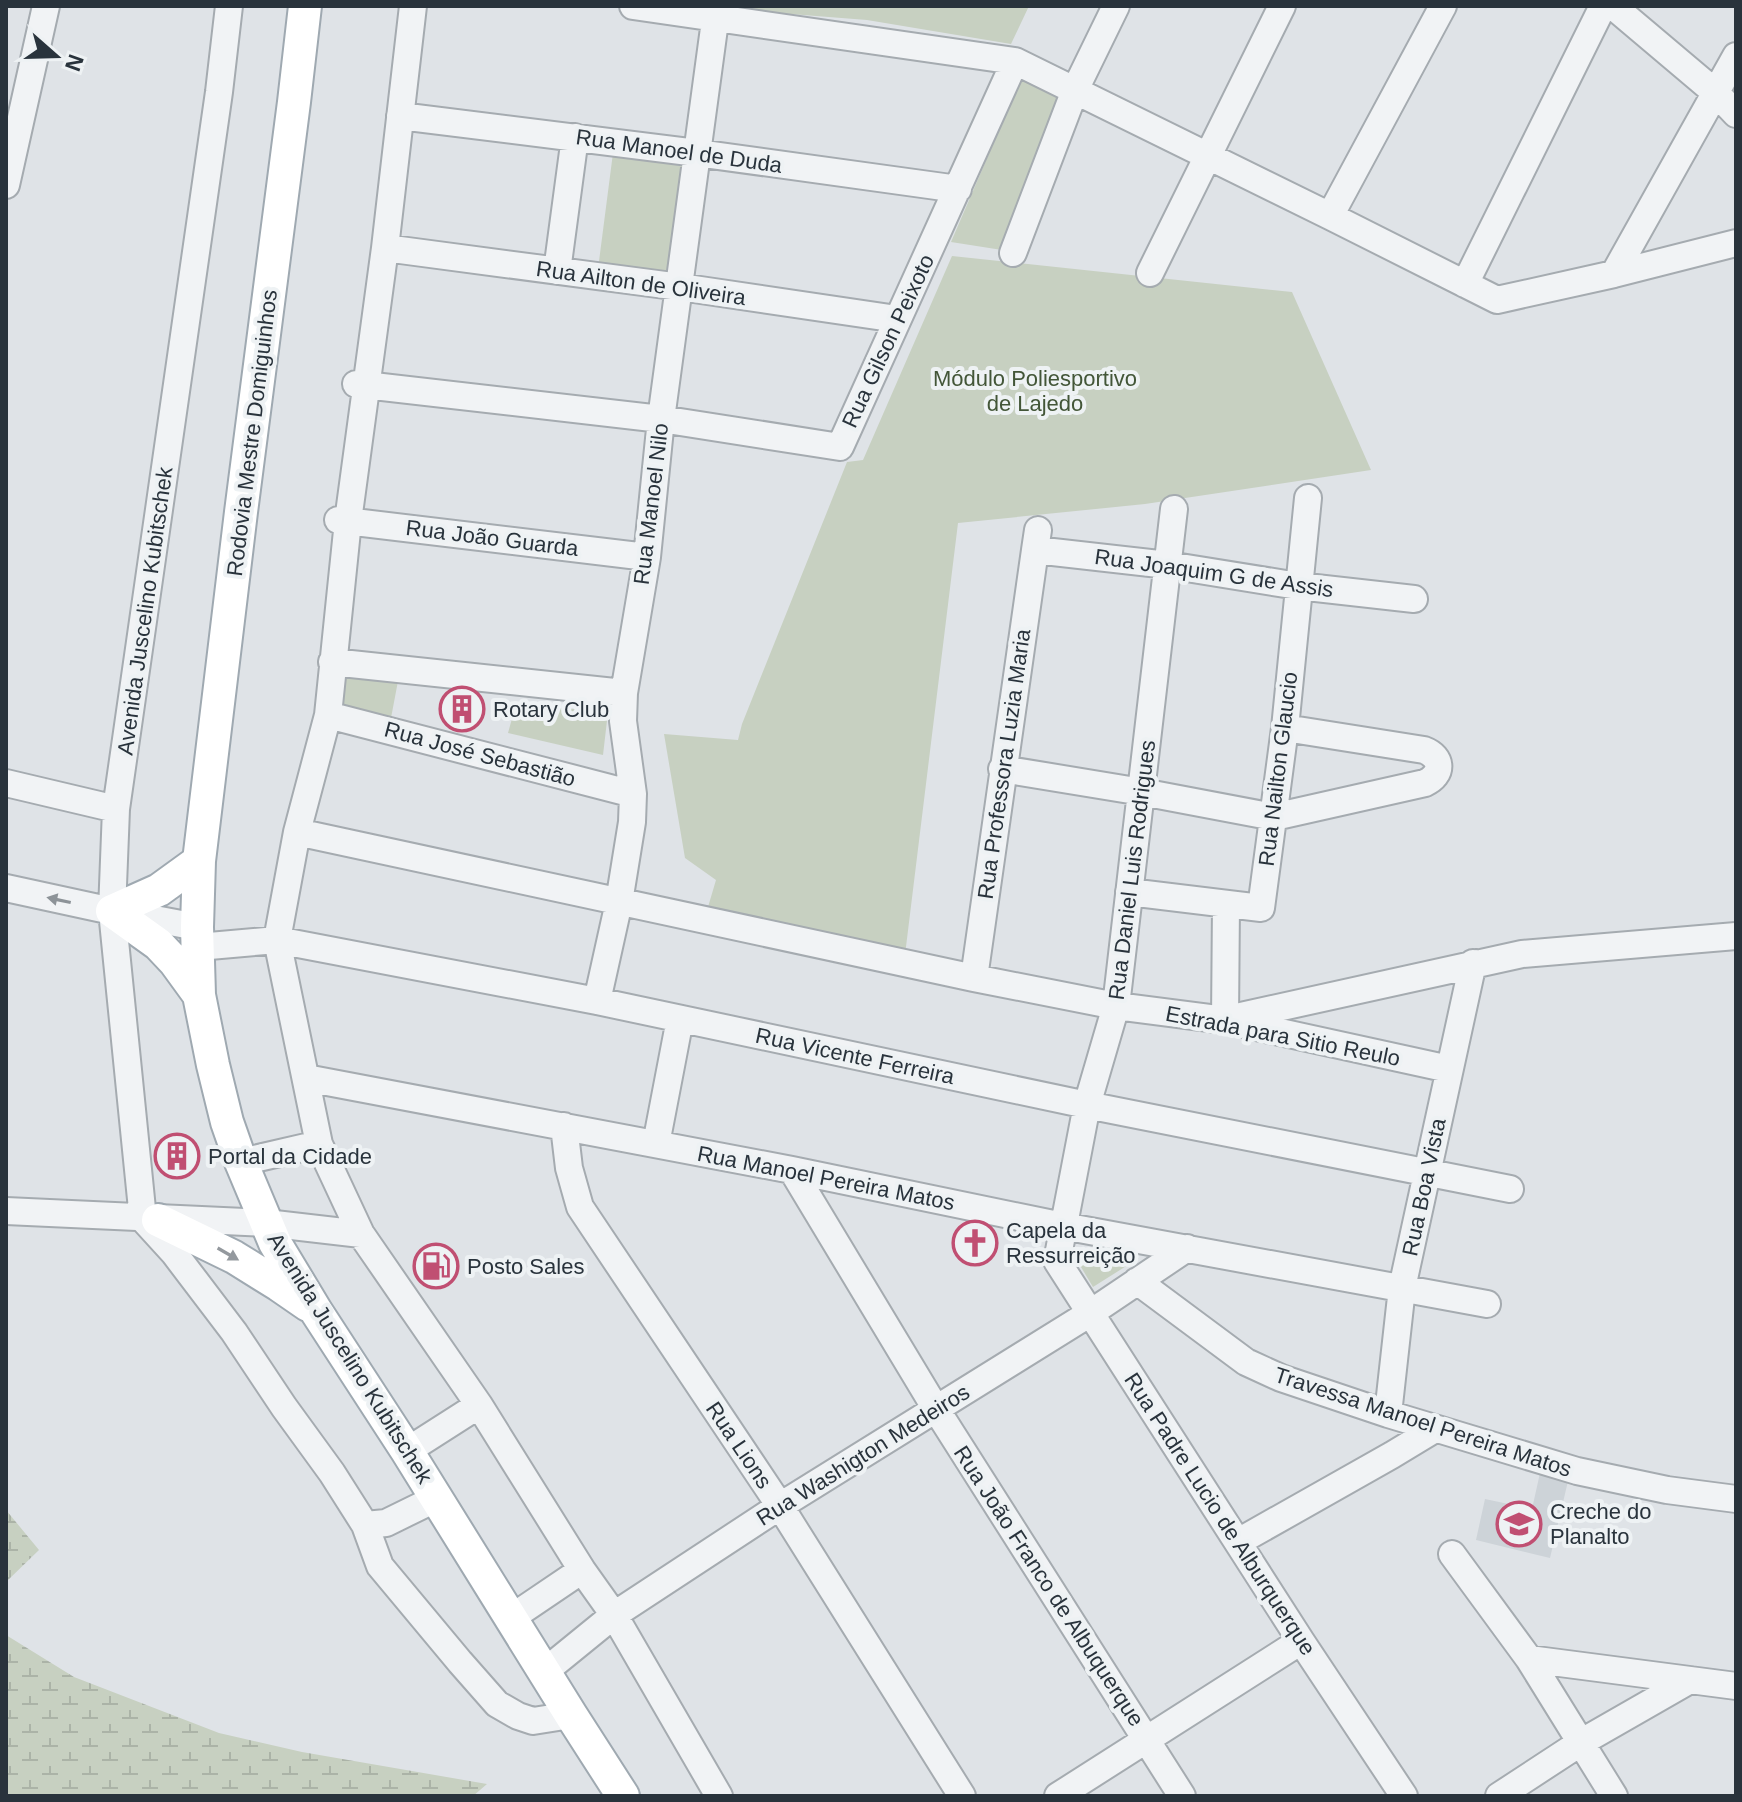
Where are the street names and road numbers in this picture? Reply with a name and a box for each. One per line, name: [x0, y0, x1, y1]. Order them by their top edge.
street label: Rua Manoel de Duda: [574, 124, 784, 178]
street label: Rua Gilson Peixoto: [837, 250, 939, 432]
street label: Rua Ailton de Oliveira: [535, 256, 748, 310]
street label: Rodovia Mestre Domiguinhos: [222, 288, 282, 578]
street label: Rua Manoel Nilo: [629, 422, 673, 586]
street label: Avenida Juscelino Kubitschek: [112, 464, 178, 757]
street label: Rua João Guarda: [404, 515, 580, 561]
street label: Rua Joaquim G de Assis: [1093, 544, 1335, 602]
street label: Rua Professora Luzia Maria: [973, 626, 1035, 901]
street label: Rua Nailton Glaucio: [1254, 670, 1302, 868]
street label: Rua José Sebastião: [382, 716, 578, 792]
street label: Rua Daniel Luis Rodrigues: [1104, 739, 1160, 1001]
street label: Estrada para Sitio Reulo: [1164, 1001, 1402, 1071]
street label: Rua Vicente Ferreira: [753, 1023, 957, 1089]
street label: Rua Boa Vista: [1397, 1115, 1451, 1258]
street label: Rua Manoel Pereira Matos: [695, 1141, 957, 1215]
street label: Avenida Juscelino Kubitschek: [262, 1228, 438, 1489]
street label: Travessa Manoel Pereira Matos: [1271, 1362, 1575, 1482]
street label: Rua Padre Lucio de Alburquerque: [1119, 1368, 1321, 1660]
street label: Rua Washigton Medeiros: [752, 1379, 974, 1531]
street label: Rua Lions: [701, 1397, 777, 1493]
street label: Rua João Franco de Albuquerque: [949, 1441, 1149, 1731]

